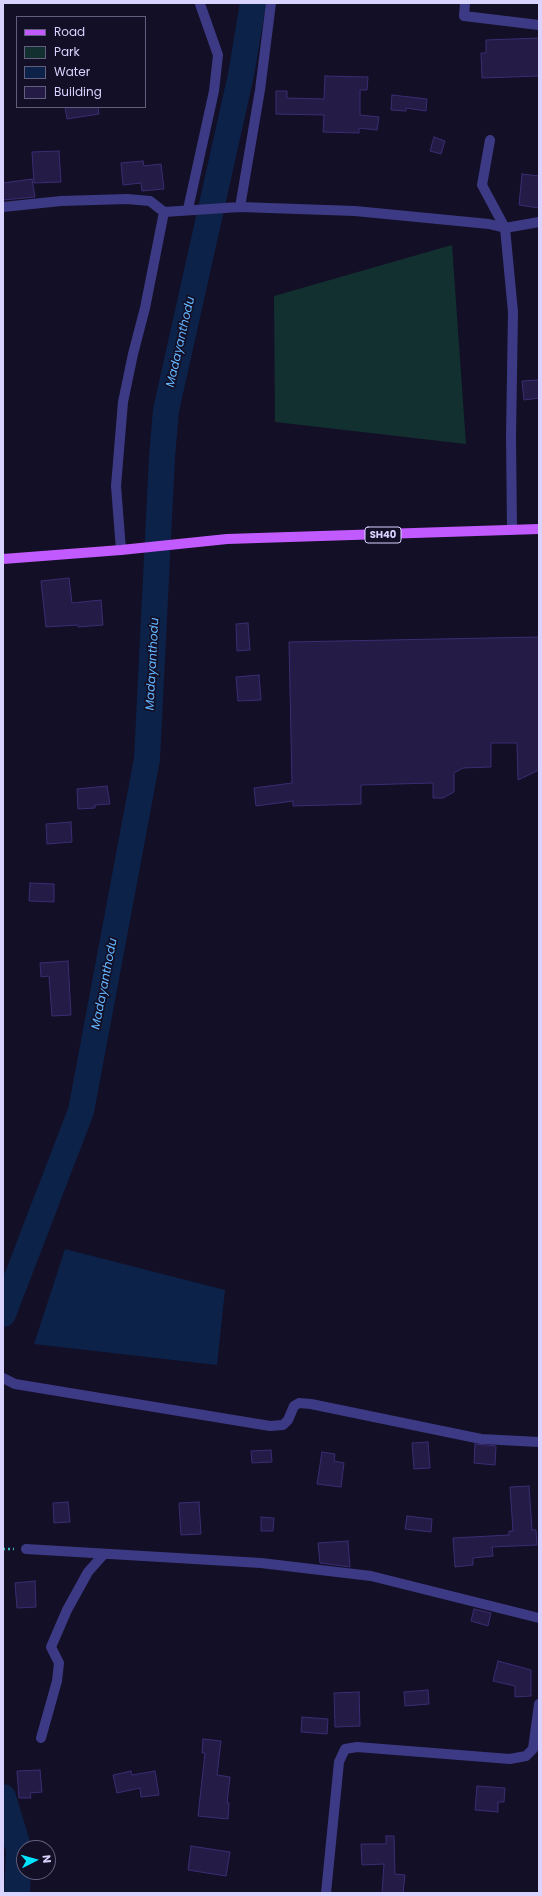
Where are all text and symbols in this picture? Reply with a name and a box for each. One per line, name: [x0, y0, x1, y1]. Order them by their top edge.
legend: [16, 16, 146, 108]
text: Road: [54, 23, 85, 40]
text: Park: [54, 43, 80, 60]
text: Water: [54, 63, 90, 80]
text: Building: [54, 83, 102, 100]
water label: Madayanthodu: [164, 295, 198, 389]
road number: SH40: [365, 527, 401, 543]
water label: Madayanthodu: [143, 617, 163, 711]
water label: Madayanthodu: [89, 937, 121, 1031]
north arrow: [16, 1840, 56, 1880]
text: N: [39, 1854, 55, 1864]

